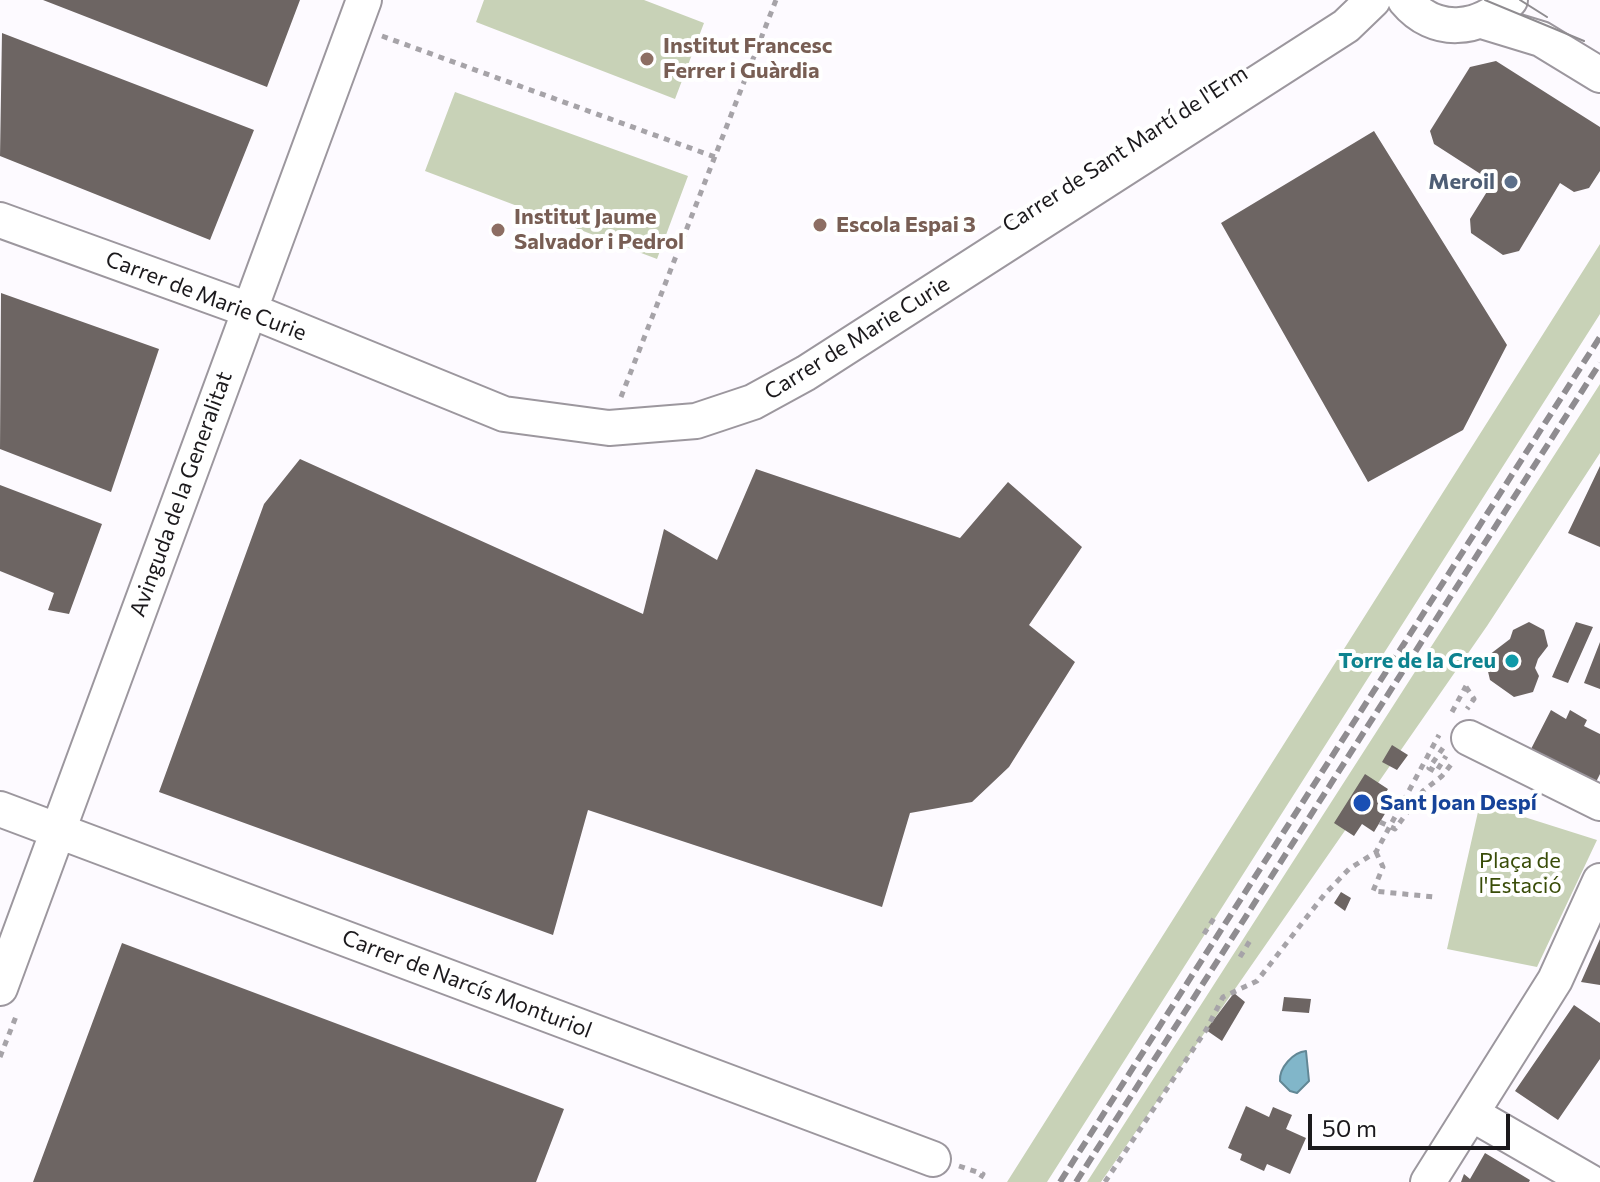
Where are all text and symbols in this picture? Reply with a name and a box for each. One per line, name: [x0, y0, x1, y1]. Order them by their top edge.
place label: Institut Francesc Ferrer i Guàrdia: [663, 33, 832, 84]
marker: Institut Francesc Ferrer i Guàrdia: [638, 50, 656, 68]
street label: Carrer de Sant Martí de l'Erm: [998, 60, 1252, 238]
place label: Meroil: [1428, 169, 1495, 195]
marker: Meroil: [1502, 173, 1520, 191]
place label: Institut Jaume Salvador i Pedrol: [514, 204, 684, 256]
place label: Escola Espai 3: [836, 212, 976, 238]
marker: Escola Espai 3: [811, 216, 829, 234]
marker: Institut Jaume Salvador i Pedrol: [489, 221, 507, 239]
street label: Carrer de Marie Curie: [102, 246, 310, 346]
street label: Carrer de Marie Curie: [760, 270, 954, 406]
street label: Avinguda de la Generalitat: [124, 368, 238, 620]
place label: Torre de la Creu: [1338, 648, 1496, 674]
marker: Torre de la Creu: [1503, 652, 1521, 670]
place label: Sant Joan Despí: [1380, 790, 1537, 816]
marker: Sant Joan Despí: [1351, 792, 1373, 814]
park label: Plaça de l'Estació: [1478, 848, 1562, 900]
street label: Carrer de Narcís Monturiol: [338, 924, 596, 1044]
scale bar: [1312, 1098, 1514, 1148]
text: 50 m: [1322, 1113, 1377, 1142]

